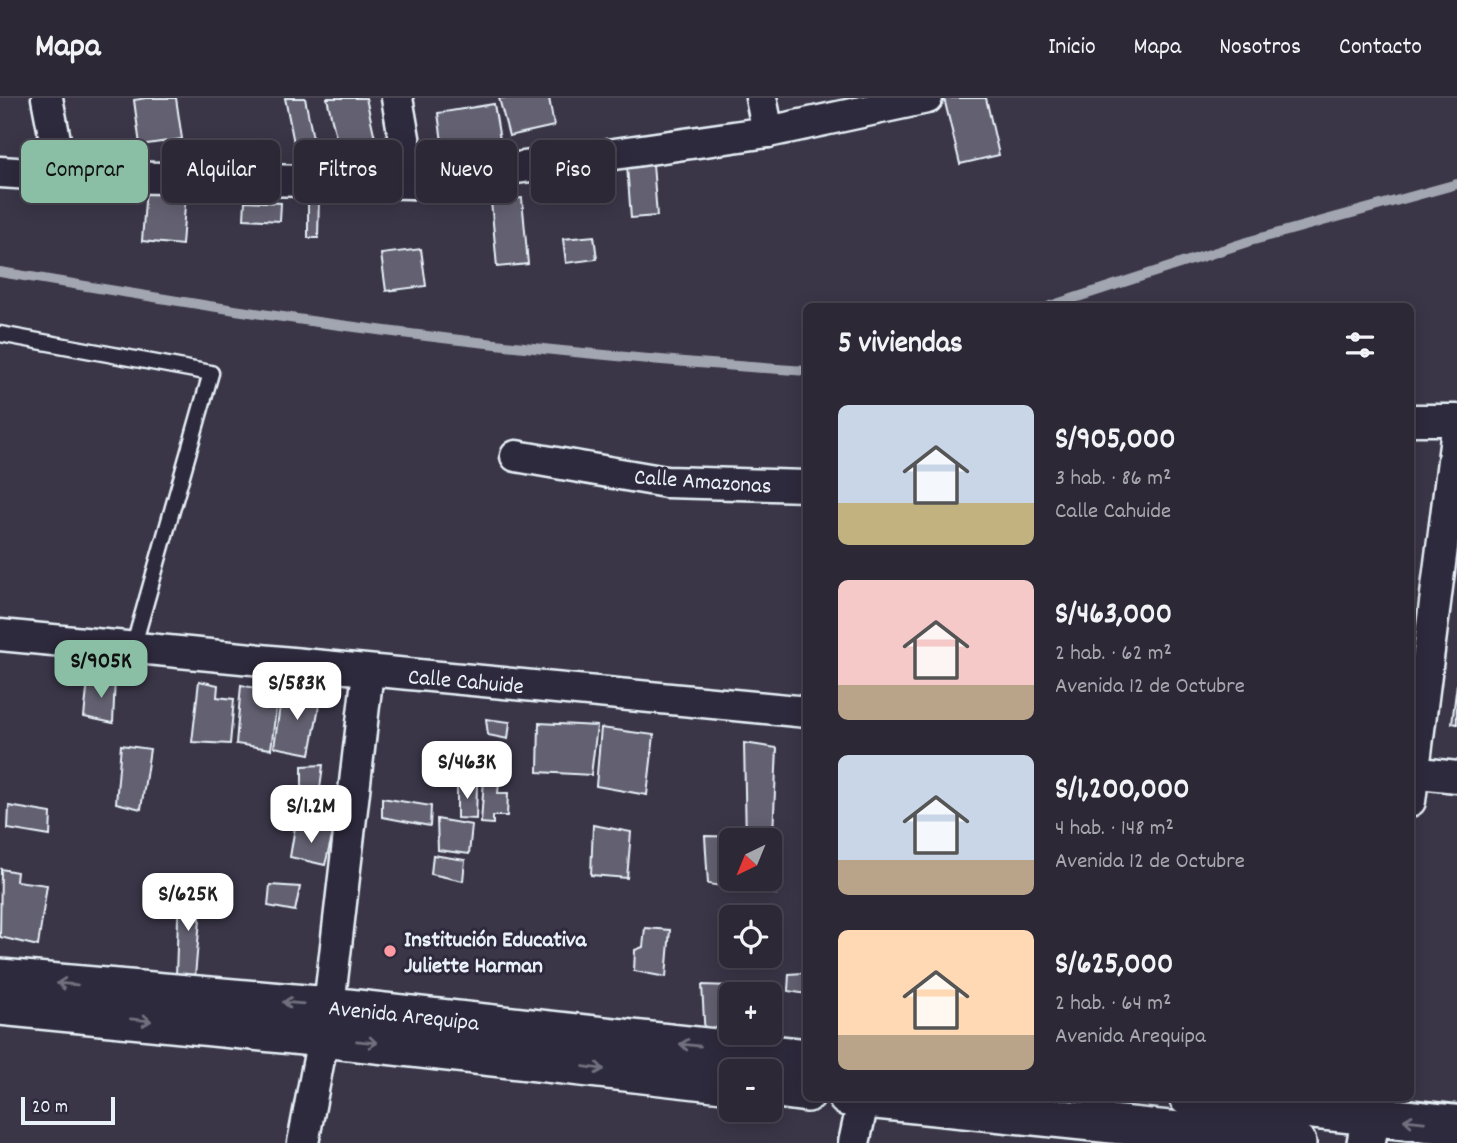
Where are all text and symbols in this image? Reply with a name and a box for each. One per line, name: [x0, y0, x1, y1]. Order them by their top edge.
text: Mapa: [35, 25, 101, 72]
text: Inicio: [1048, 31, 1096, 65]
text: Mapa: [1134, 31, 1181, 65]
text: Nosotros: [1219, 31, 1301, 65]
text: Contacto: [1339, 31, 1422, 65]
chip: Comprar: [21, 140, 148, 203]
chip: Alquilar: [162, 140, 280, 203]
chip: Filtros: [294, 140, 402, 203]
chip: Nuevo: [416, 140, 517, 203]
chip: Piso: [531, 140, 615, 203]
text: 5 viviendas: [838, 324, 963, 367]
icon: filters: [1341, 326, 1379, 364]
text: S/905,000: [1055, 420, 1176, 463]
icon: home: [894, 433, 978, 517]
street label: Calle Amazonas: [633, 462, 773, 505]
text: 3 hab. · 86 m²: [1055, 463, 1171, 496]
text: Calle Cahuide: [1055, 496, 1171, 529]
text: S/463,000: [1055, 595, 1172, 638]
icon: home: [894, 608, 978, 692]
text: 2 hab. · 62 m²: [1055, 638, 1172, 671]
pin: S/905K: [44, 640, 158, 700]
text: S/905K: [70, 646, 132, 679]
pin: S/583K: [240, 662, 354, 722]
street label: Calle Cahuide: [406, 662, 525, 705]
text: S/583K: [268, 668, 326, 701]
text: Avenida 12 de Octubre: [1055, 671, 1245, 704]
pin: S/463K: [410, 742, 524, 801]
text: S/463K: [438, 747, 496, 780]
text: S/1,200,000: [1055, 770, 1190, 813]
icon: home: [894, 783, 978, 867]
pin: S/1.2M: [254, 786, 368, 845]
text: S/1.2M: [286, 791, 336, 824]
text: 4 hab. · 148 m²: [1055, 813, 1174, 846]
north arrow: [719, 828, 782, 891]
map controls: [719, 828, 782, 1122]
text: Avenida 12 de Octubre: [1055, 846, 1245, 879]
pin: S/625K: [131, 874, 245, 933]
text: S/625K: [158, 879, 218, 912]
button: locate: [719, 905, 782, 968]
place label: Institución Educativa Juliette Harman: [404, 925, 588, 984]
marker: Institución Educativa Juliette Harman: [382, 943, 398, 959]
text: S/625,000: [1055, 945, 1173, 988]
icon: home: [894, 958, 978, 1042]
one-way arrow: [56, 977, 79, 990]
button: +: [719, 982, 782, 1045]
text: 2 hab. · 64 m²: [1055, 988, 1171, 1021]
street label: Avenida Arequipa: [327, 993, 482, 1042]
one-way arrow: [283, 996, 305, 1009]
one-way arrow: [129, 1014, 152, 1027]
text: Avenida Arequipa: [1055, 1021, 1206, 1054]
one-way arrow: [356, 1036, 378, 1049]
one-way arrow: [679, 1039, 702, 1052]
button: −: [719, 1059, 782, 1122]
one-way arrow: [582, 1062, 604, 1075]
scale bar: [21, 1094, 116, 1126]
text: 20 m: [32, 1095, 68, 1122]
one-way arrow: [1403, 1114, 1426, 1127]

